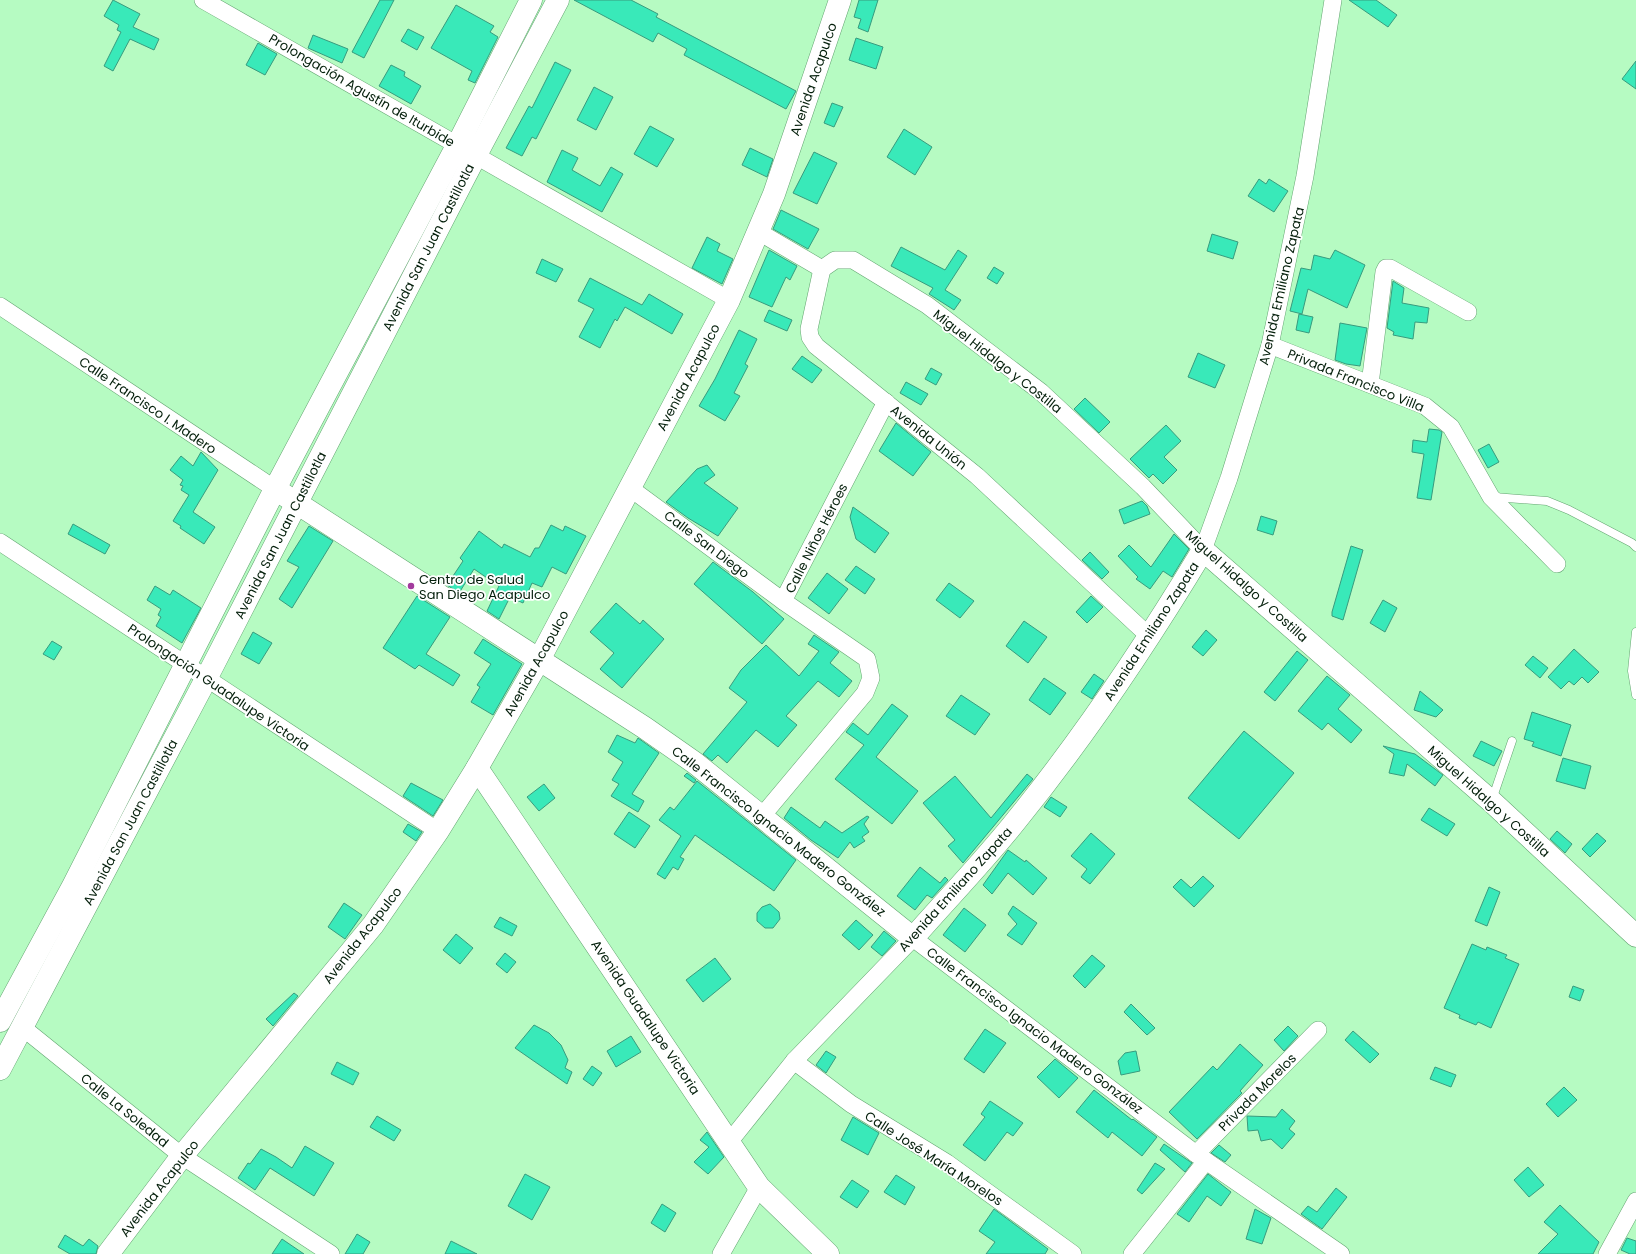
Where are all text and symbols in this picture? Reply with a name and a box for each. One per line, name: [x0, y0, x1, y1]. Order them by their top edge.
street label: Avenida Acapulco: [785, 20, 842, 138]
street label: Prolongación Agustín de Iturbide: [265, 29, 458, 152]
street label: Avenida San Juan Castillotla: [378, 160, 479, 334]
street label: Avenida Emiliano Zapata: [1254, 205, 1309, 367]
street label: Miguel Hidalgo y Costilla: [929, 305, 1066, 418]
street label: Avenida Acapulco: [652, 320, 725, 434]
street label: Privada Francisco Villa: [1285, 344, 1427, 417]
street label: Calle Francisco I. Madero: [75, 352, 220, 459]
street label: Avenida Unión: [886, 401, 971, 474]
street label: Avenida San Juan Castillotla: [230, 448, 331, 622]
street label: Calle Niños Héroes: [781, 480, 852, 596]
street label: Calle San Diego: [660, 506, 753, 583]
street label: Miguel Hidalgo y Costilla: [1181, 526, 1312, 647]
street label: Avenida Emiliano Zapata: [1099, 558, 1204, 704]
place label: Centro de Salud San Diego Acapulco: [419, 570, 550, 604]
marker: Centro de Salud San Diego Acapulco: [406, 581, 416, 591]
street label: Avenida Acapulco: [499, 607, 574, 720]
street label: Prolongación Guadalupe Victoria: [124, 619, 313, 756]
street label: Avenida San Juan Castillotla: [78, 736, 182, 909]
street label: Miguel Hidalgo y Costilla: [1423, 741, 1554, 862]
street label: Calle Francisco Ignacio Madero González: [668, 742, 890, 921]
street label: Avenida Emiliano Zapata: [894, 823, 1017, 956]
street label: Avenida Acapulco: [318, 883, 406, 988]
street label: Avenida Guadalupe Victoria: [587, 936, 705, 1098]
street label: Calle Francisco Ignacio Madero González: [922, 943, 1147, 1118]
street label: Privada Morelos: [1214, 1049, 1301, 1136]
street label: Calle La Soledad: [77, 1069, 173, 1152]
street label: Calle José María Morelos: [861, 1107, 1007, 1210]
street label: Avenida Acapulco: [115, 1136, 203, 1241]

